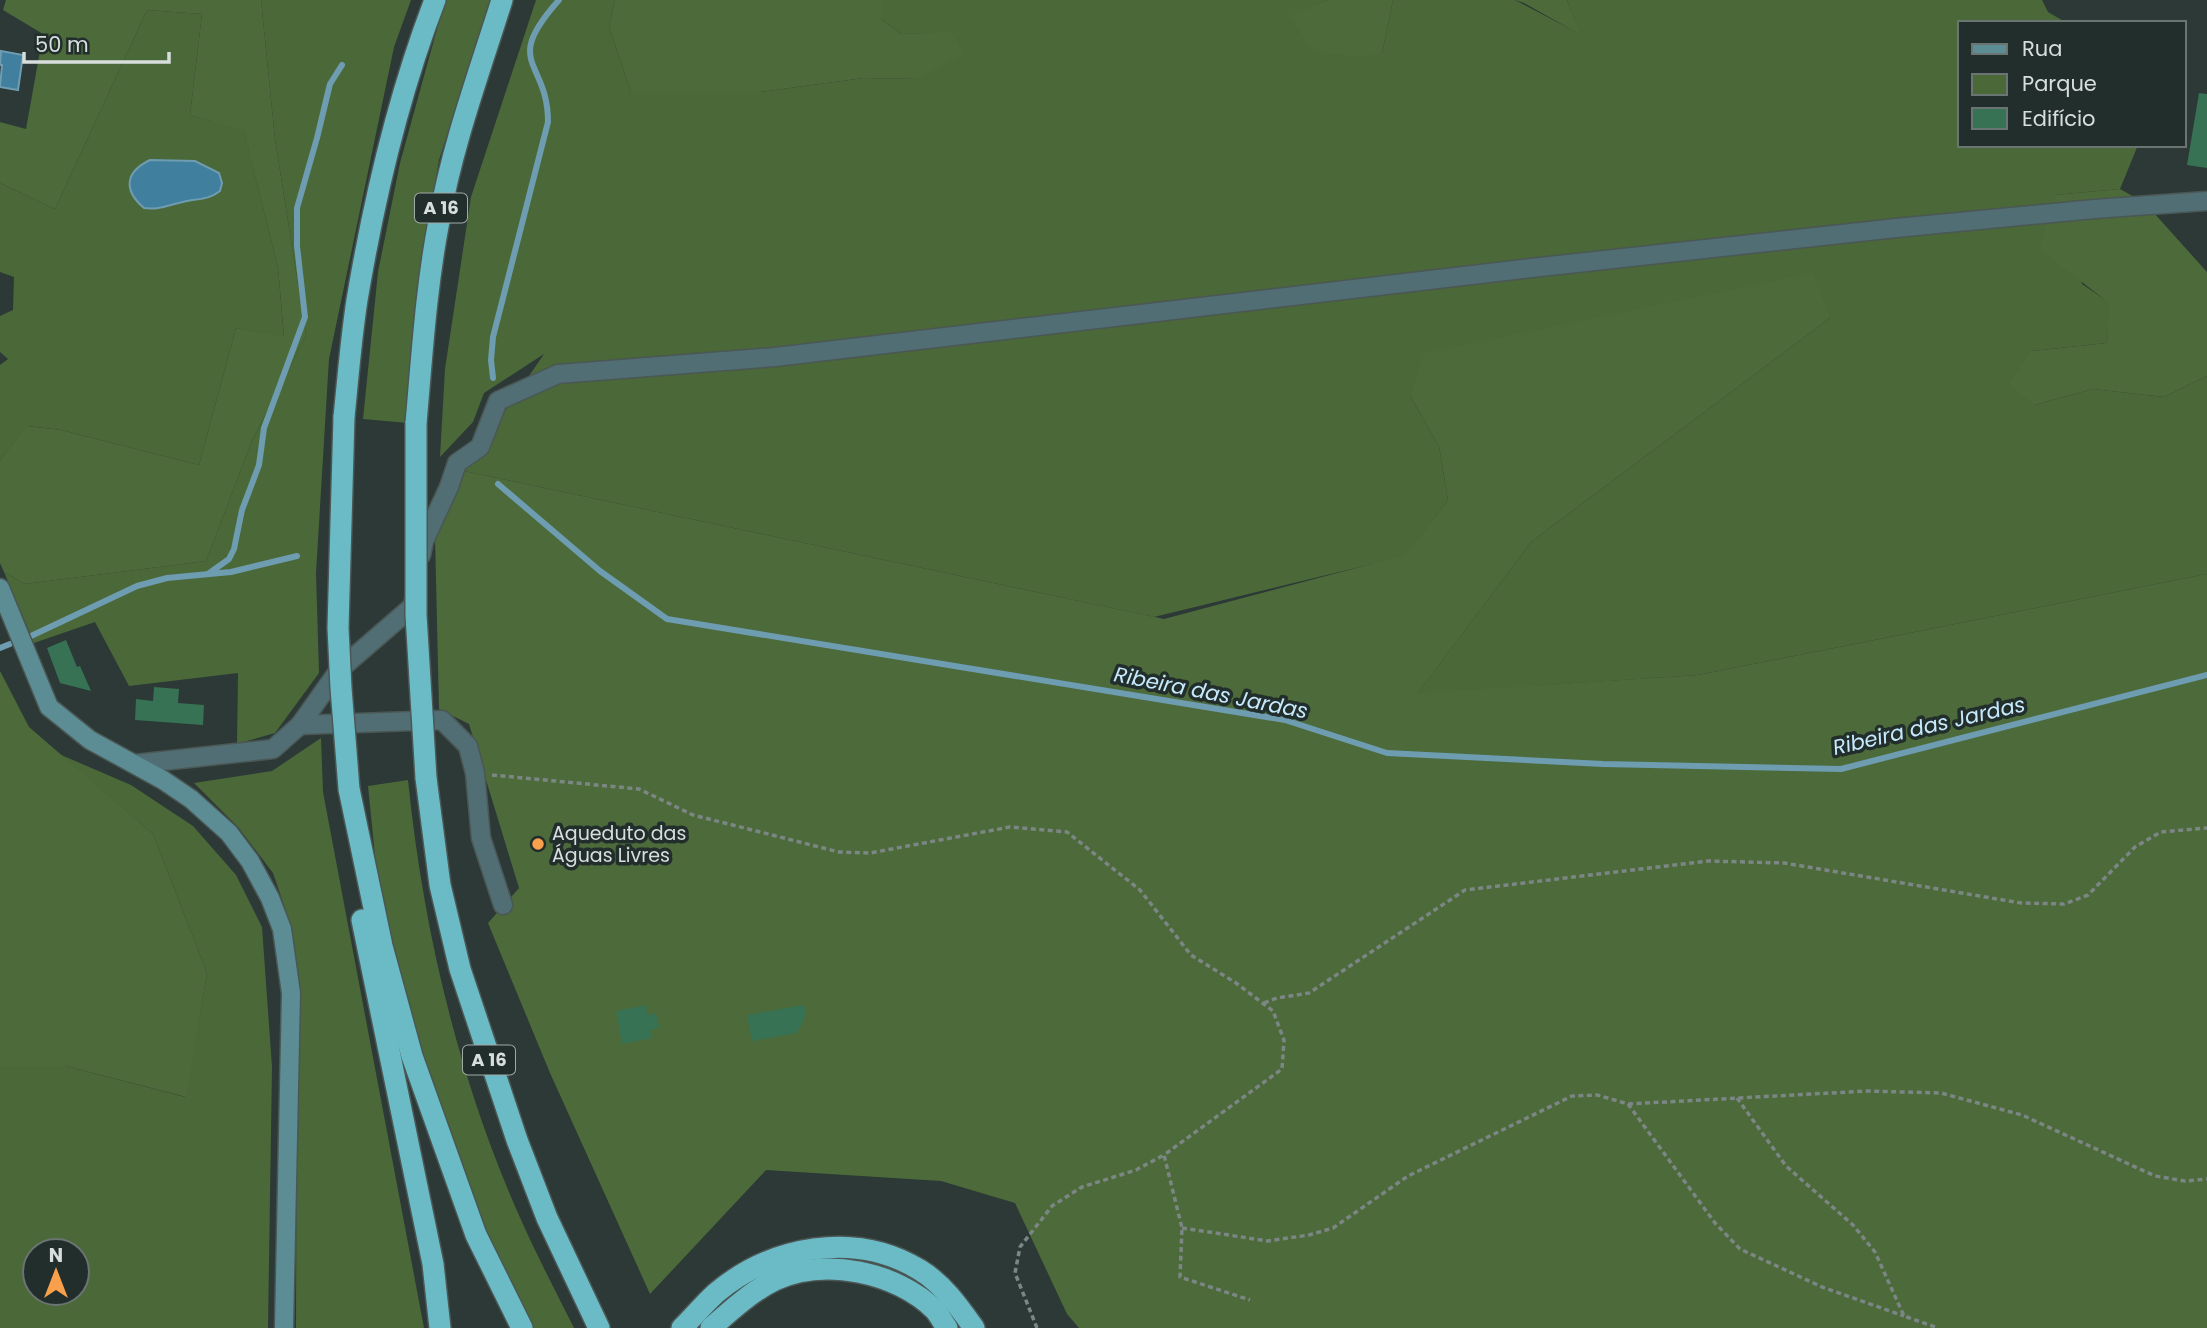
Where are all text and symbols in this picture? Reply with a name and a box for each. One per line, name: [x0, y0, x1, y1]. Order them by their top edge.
scale bar: [24, 21, 170, 65]
legend: [1958, 21, 2186, 147]
text: 50 m: [35, 30, 89, 59]
text: Rua: [2022, 34, 2062, 63]
text: Parque: [2022, 69, 2097, 98]
text: Edifício: [2022, 104, 2096, 133]
road number: A 16: [415, 194, 467, 223]
water label: Ribeira das Jardas: [1112, 660, 1310, 726]
water label: Ribeira das Jardas: [1830, 689, 2028, 762]
place label: Aqueduto das Águas Livres: [552, 820, 686, 869]
marker: Aqueduto das Águas Livres: [530, 836, 546, 852]
road number: A 16: [463, 1045, 515, 1074]
north arrow: [21, 1237, 91, 1307]
text: N: [49, 1242, 63, 1269]

